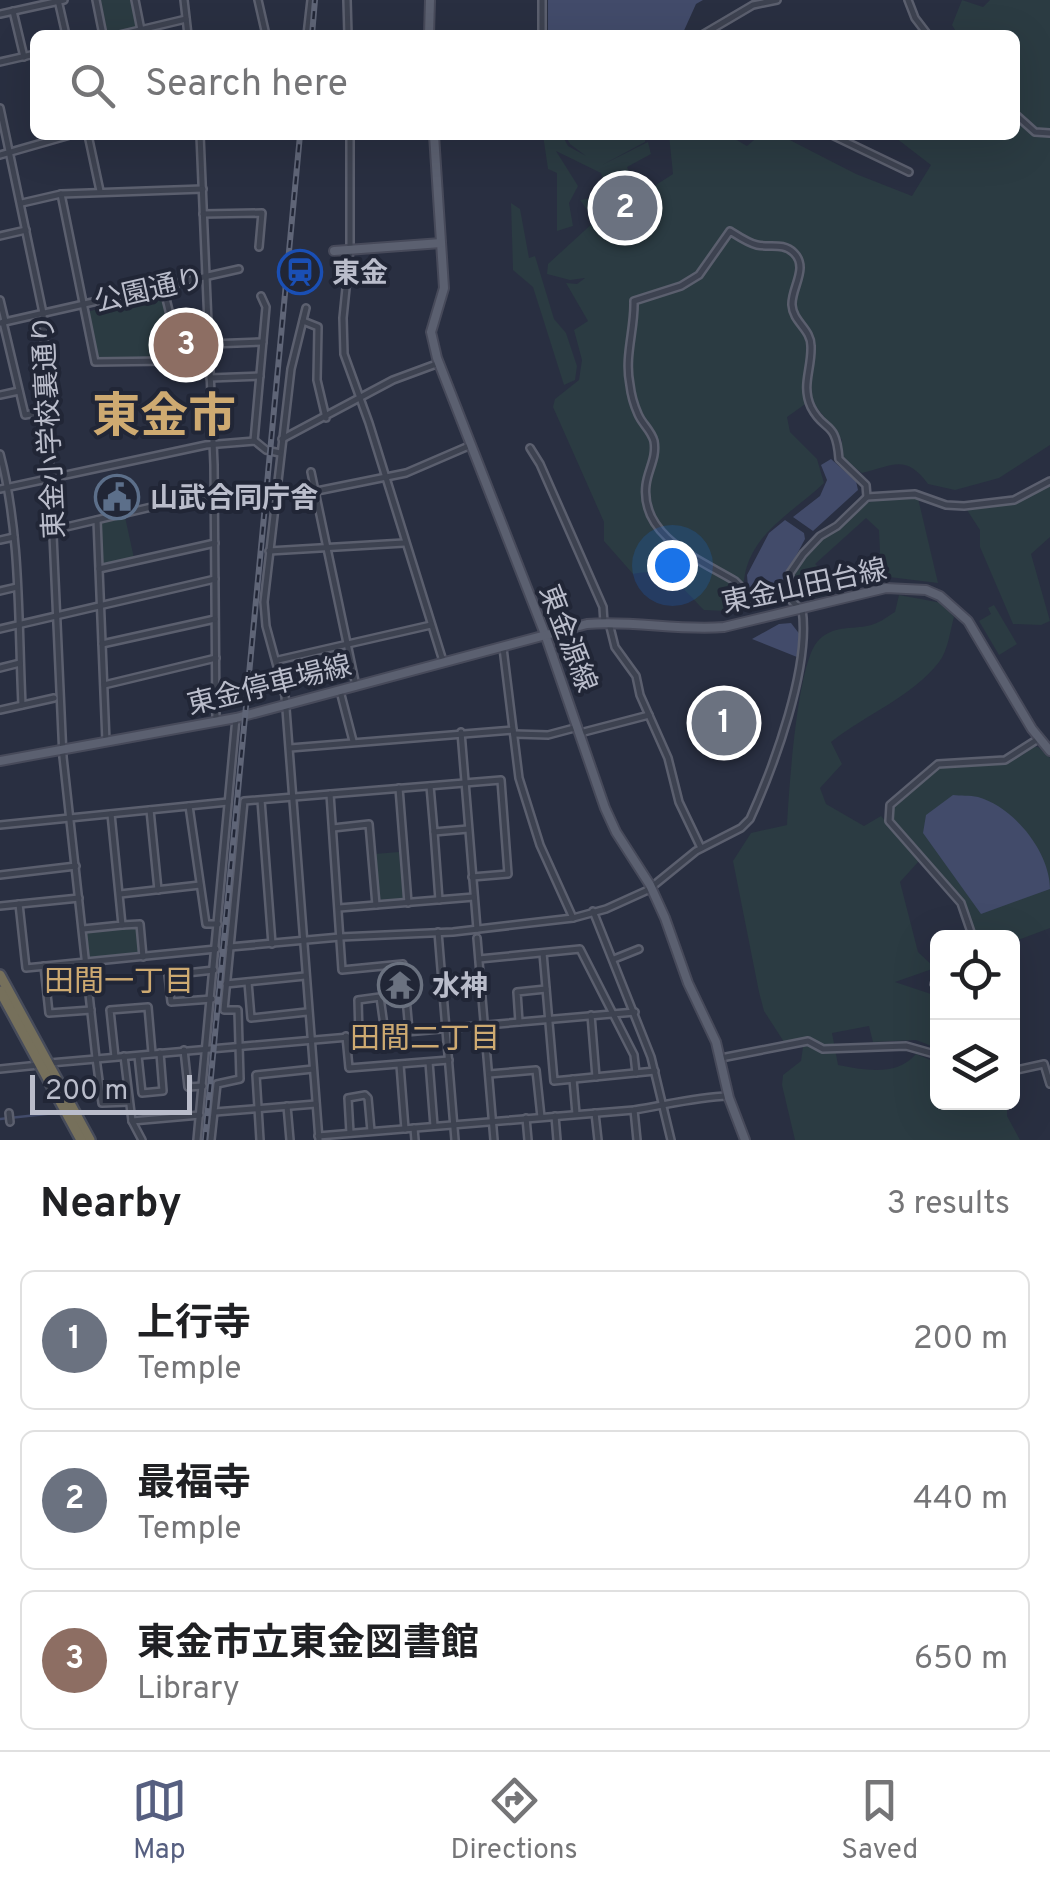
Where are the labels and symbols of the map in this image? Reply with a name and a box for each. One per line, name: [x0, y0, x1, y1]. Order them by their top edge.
pin: 2: [592, 170, 658, 246]
station icon: 東金: [277, 249, 323, 295]
place label: 東金: [332, 257, 388, 293]
street label: 公園通り: [91, 262, 208, 322]
pin: 3: [154, 308, 218, 382]
street label: 東金小学校裏通り: [27, 314, 75, 540]
district label: 東金市: [92, 390, 236, 450]
public building icon: 山武合同庁舎: [94, 474, 140, 520]
place label: 山武合同庁舎: [150, 482, 318, 518]
your location: [647, 540, 698, 591]
street label: 東金山田台線: [719, 553, 891, 623]
street label: 東金源線: [529, 580, 603, 698]
street label: 東金停車場線: [184, 649, 356, 725]
pin: 1: [692, 686, 756, 760]
temple icon: 水神: [377, 962, 423, 1008]
district label: 田間一丁目: [44, 965, 194, 1002]
place label: 水神: [432, 970, 488, 1006]
district label: 田間二丁目: [350, 1022, 500, 1059]
scale bar: [30, 1070, 192, 1114]

